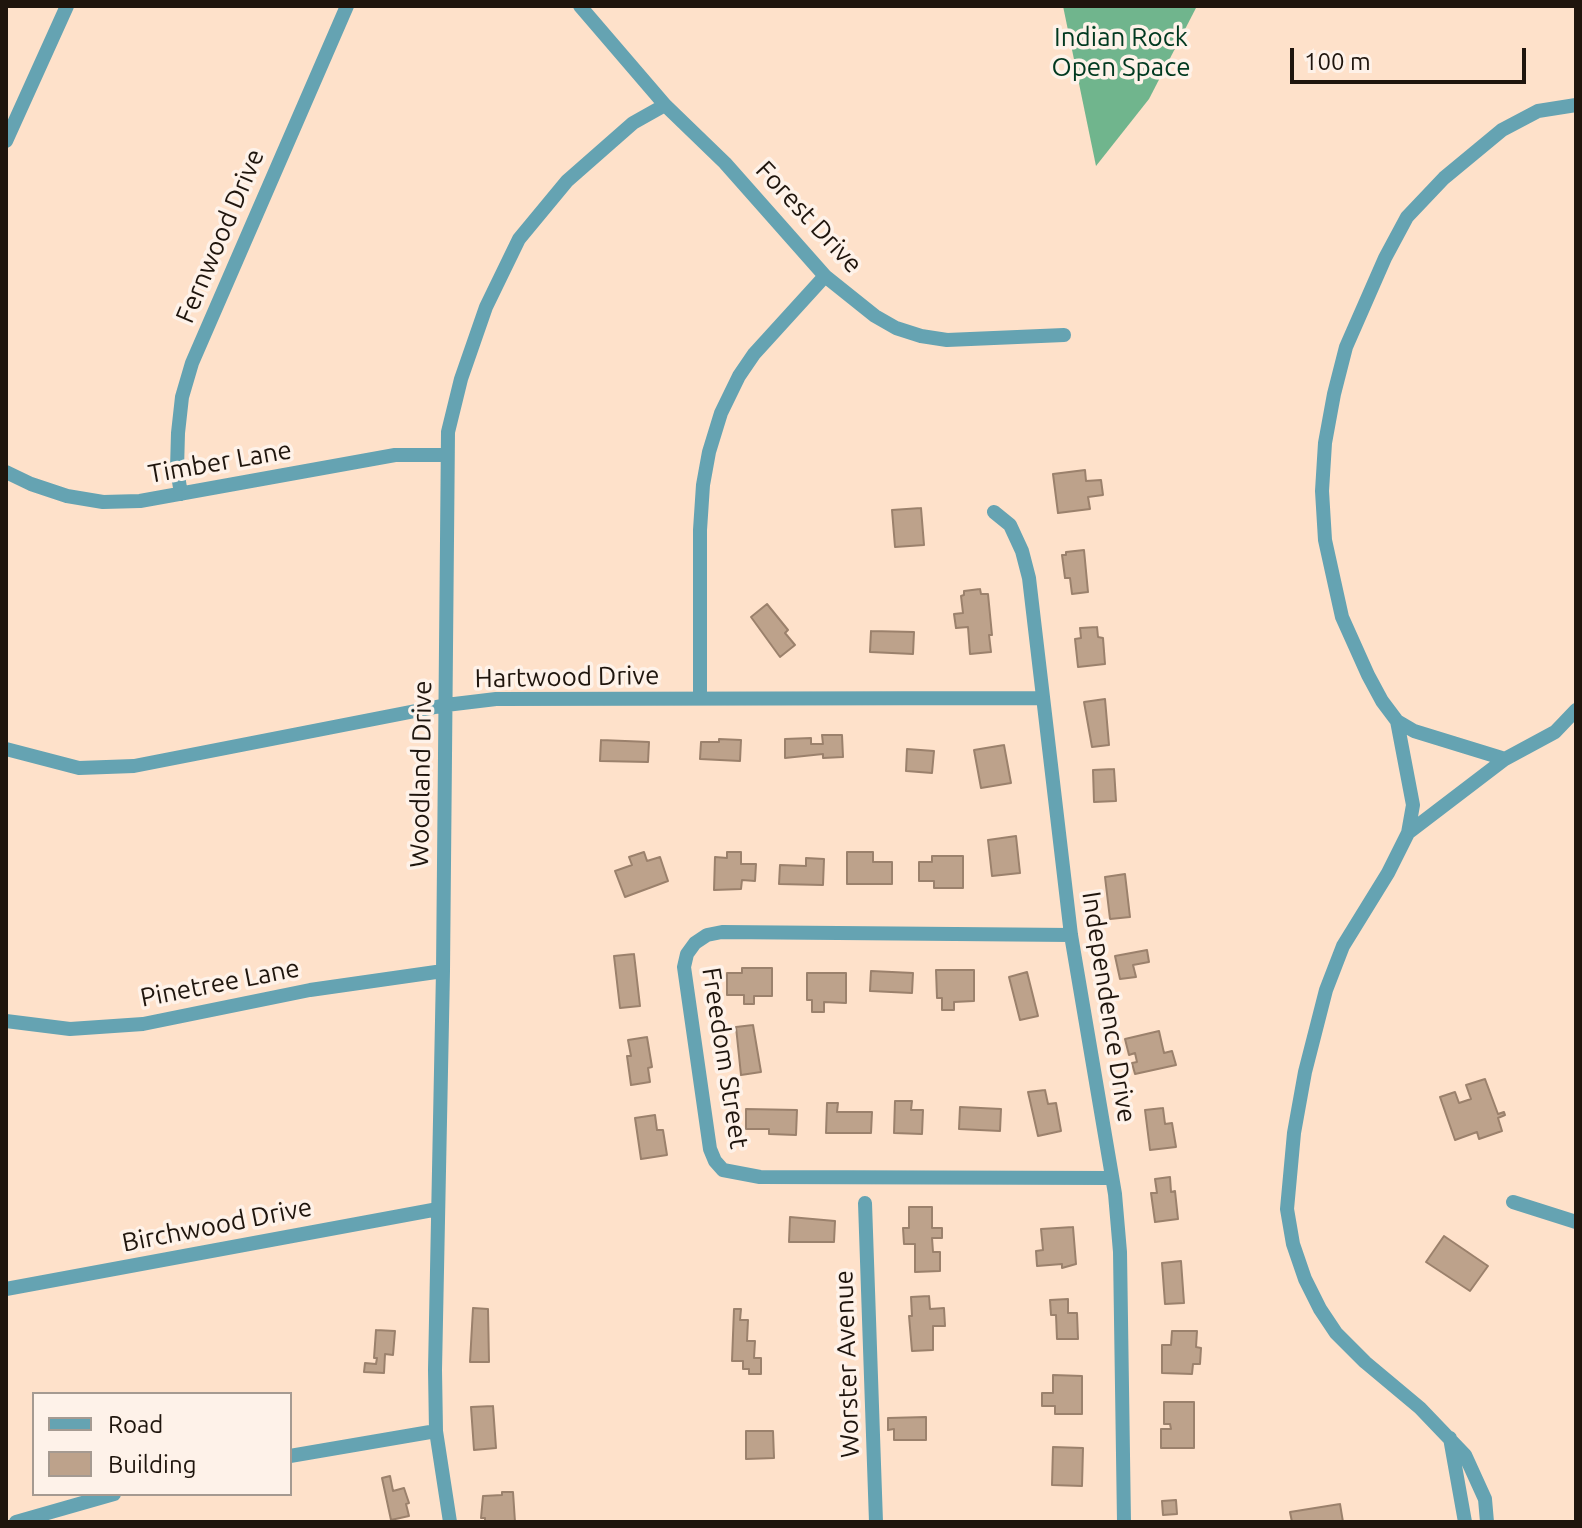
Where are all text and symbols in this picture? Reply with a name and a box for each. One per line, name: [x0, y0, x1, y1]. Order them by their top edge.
park label: Indian Rock Open Space: [1051, 21, 1191, 82]
scale bar: [1294, 32, 1530, 82]
text: 100 m: [1304, 48, 1371, 75]
street label: Fernwood Drive: [169, 144, 271, 328]
street label: Forest Drive: [749, 154, 869, 280]
street label: Timber Lane: [146, 434, 294, 490]
street label: Hartwood Drive: [474, 660, 660, 694]
street label: Woodland Drive: [404, 680, 438, 868]
street label: Independence Drive: [1075, 889, 1143, 1125]
street label: Pinetree Lane: [138, 952, 302, 1014]
street label: Freedom Street: [695, 965, 755, 1151]
street label: Birchwood Drive: [119, 1191, 315, 1259]
street label: Worster Avenue: [828, 1270, 866, 1458]
legend: [32, 1392, 292, 1496]
text: Road: [108, 1411, 163, 1438]
text: Building: [108, 1451, 196, 1478]

